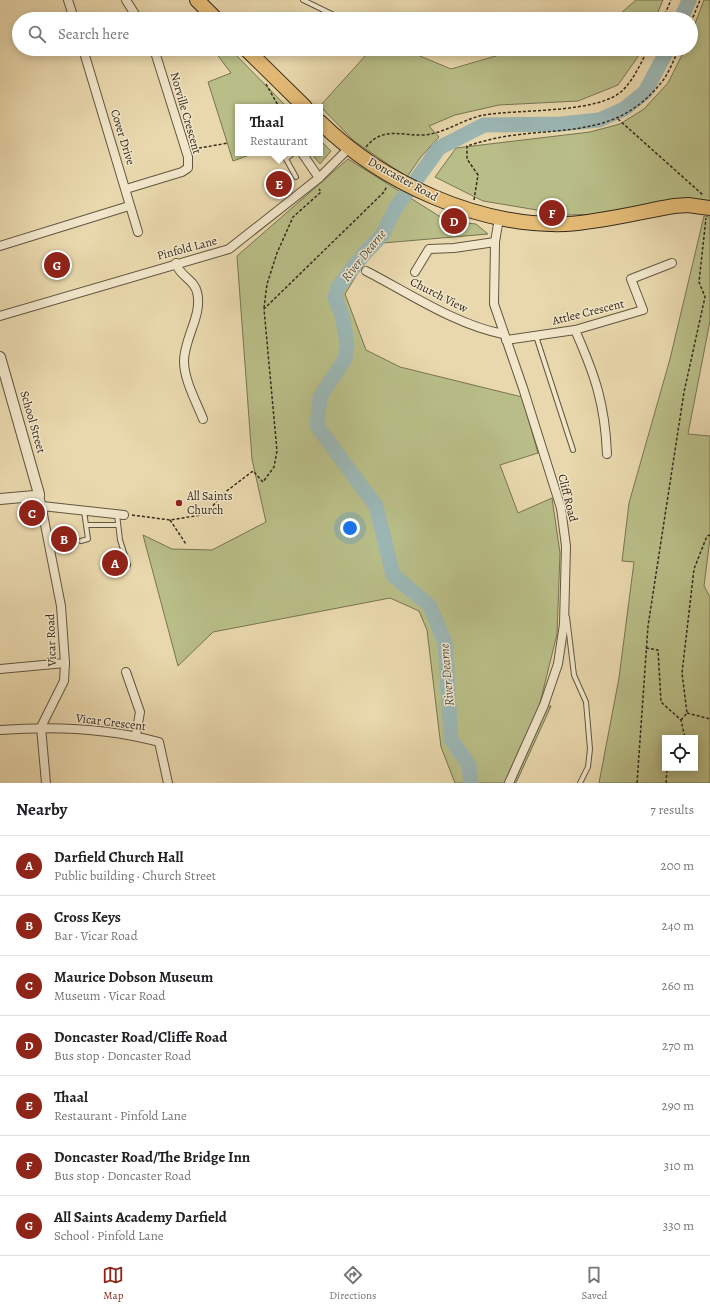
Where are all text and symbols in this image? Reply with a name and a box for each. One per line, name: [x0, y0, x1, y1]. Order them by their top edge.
search box: [12, 12, 698, 56]
icon: search: [26, 23, 48, 45]
text: Search here: [58, 24, 129, 44]
street label: Norville Crescent: [167, 70, 205, 156]
popup: [235, 104, 323, 156]
street label: Cover Drive: [107, 107, 139, 167]
text: Thaal: [250, 112, 284, 132]
text: Restaurant: [250, 132, 308, 149]
street label: Doncaster Road: [365, 153, 441, 205]
pin: E: [266, 169, 292, 199]
pin: F: [539, 198, 565, 228]
pin: D: [441, 206, 467, 236]
water label: River Dearne: [337, 225, 390, 285]
street label: Pinfold Lane: [155, 232, 219, 264]
pin: G: [44, 250, 70, 280]
street label: Church View: [407, 274, 471, 317]
street label: Attlee Crescent: [549, 295, 626, 329]
street label: School Street: [16, 389, 50, 455]
street label: Cliff Road: [554, 472, 582, 524]
place label: All Saints Church: [186, 488, 233, 518]
pin: C: [19, 498, 45, 528]
marker: All Saints Church: [174, 498, 184, 508]
your location: [340, 518, 360, 538]
pin: B: [51, 524, 77, 554]
pin: A: [102, 548, 128, 578]
street label: Vicar Road: [42, 613, 60, 668]
water label: River Dearne: [435, 643, 458, 707]
street label: Vicar Crescent: [74, 710, 147, 734]
map controls: [662, 735, 698, 771]
button: locate: [662, 735, 698, 771]
text: Nearby: [16, 798, 67, 821]
text: 7 results: [650, 801, 694, 818]
text: Darfield Church Hall: [54, 847, 183, 867]
text: A: [25, 857, 33, 874]
text: 200 m: [661, 857, 694, 874]
text: Public building · Church Street: [54, 867, 216, 884]
text: Cross Keys: [54, 907, 121, 927]
text: B: [25, 917, 33, 934]
text: 240 m: [662, 917, 694, 934]
text: Bar · Vicar Road: [54, 927, 138, 944]
text: Maurice Dobson Museum: [54, 967, 213, 987]
text: C: [25, 977, 33, 994]
text: 260 m: [661, 977, 694, 994]
text: Museum · Vicar Road: [54, 987, 166, 1004]
text: Doncaster Road/Cliffe Road: [54, 1027, 227, 1047]
text: D: [24, 1037, 34, 1054]
text: 270 m: [662, 1037, 694, 1054]
text: Bus stop · Doncaster Road: [54, 1047, 191, 1064]
text: Thaal: [54, 1087, 88, 1107]
text: E: [25, 1097, 33, 1114]
text: 290 m: [662, 1097, 694, 1114]
text: Restaurant · Pinfold Lane: [54, 1107, 187, 1124]
text: Doncaster Road/The Bridge Inn: [54, 1147, 250, 1167]
text: F: [26, 1157, 32, 1174]
text: 310 m: [664, 1157, 694, 1174]
text: Bus stop · Doncaster Road: [54, 1167, 191, 1184]
text: All Saints Academy Darfield: [54, 1207, 227, 1227]
text: G: [25, 1217, 33, 1234]
text: 330 m: [663, 1217, 694, 1234]
text: School · Pinfold Lane: [54, 1227, 164, 1244]
tab: Map: [102, 1264, 124, 1303]
tab: Directions: [329, 1264, 377, 1303]
tab: Saved: [581, 1264, 608, 1303]

